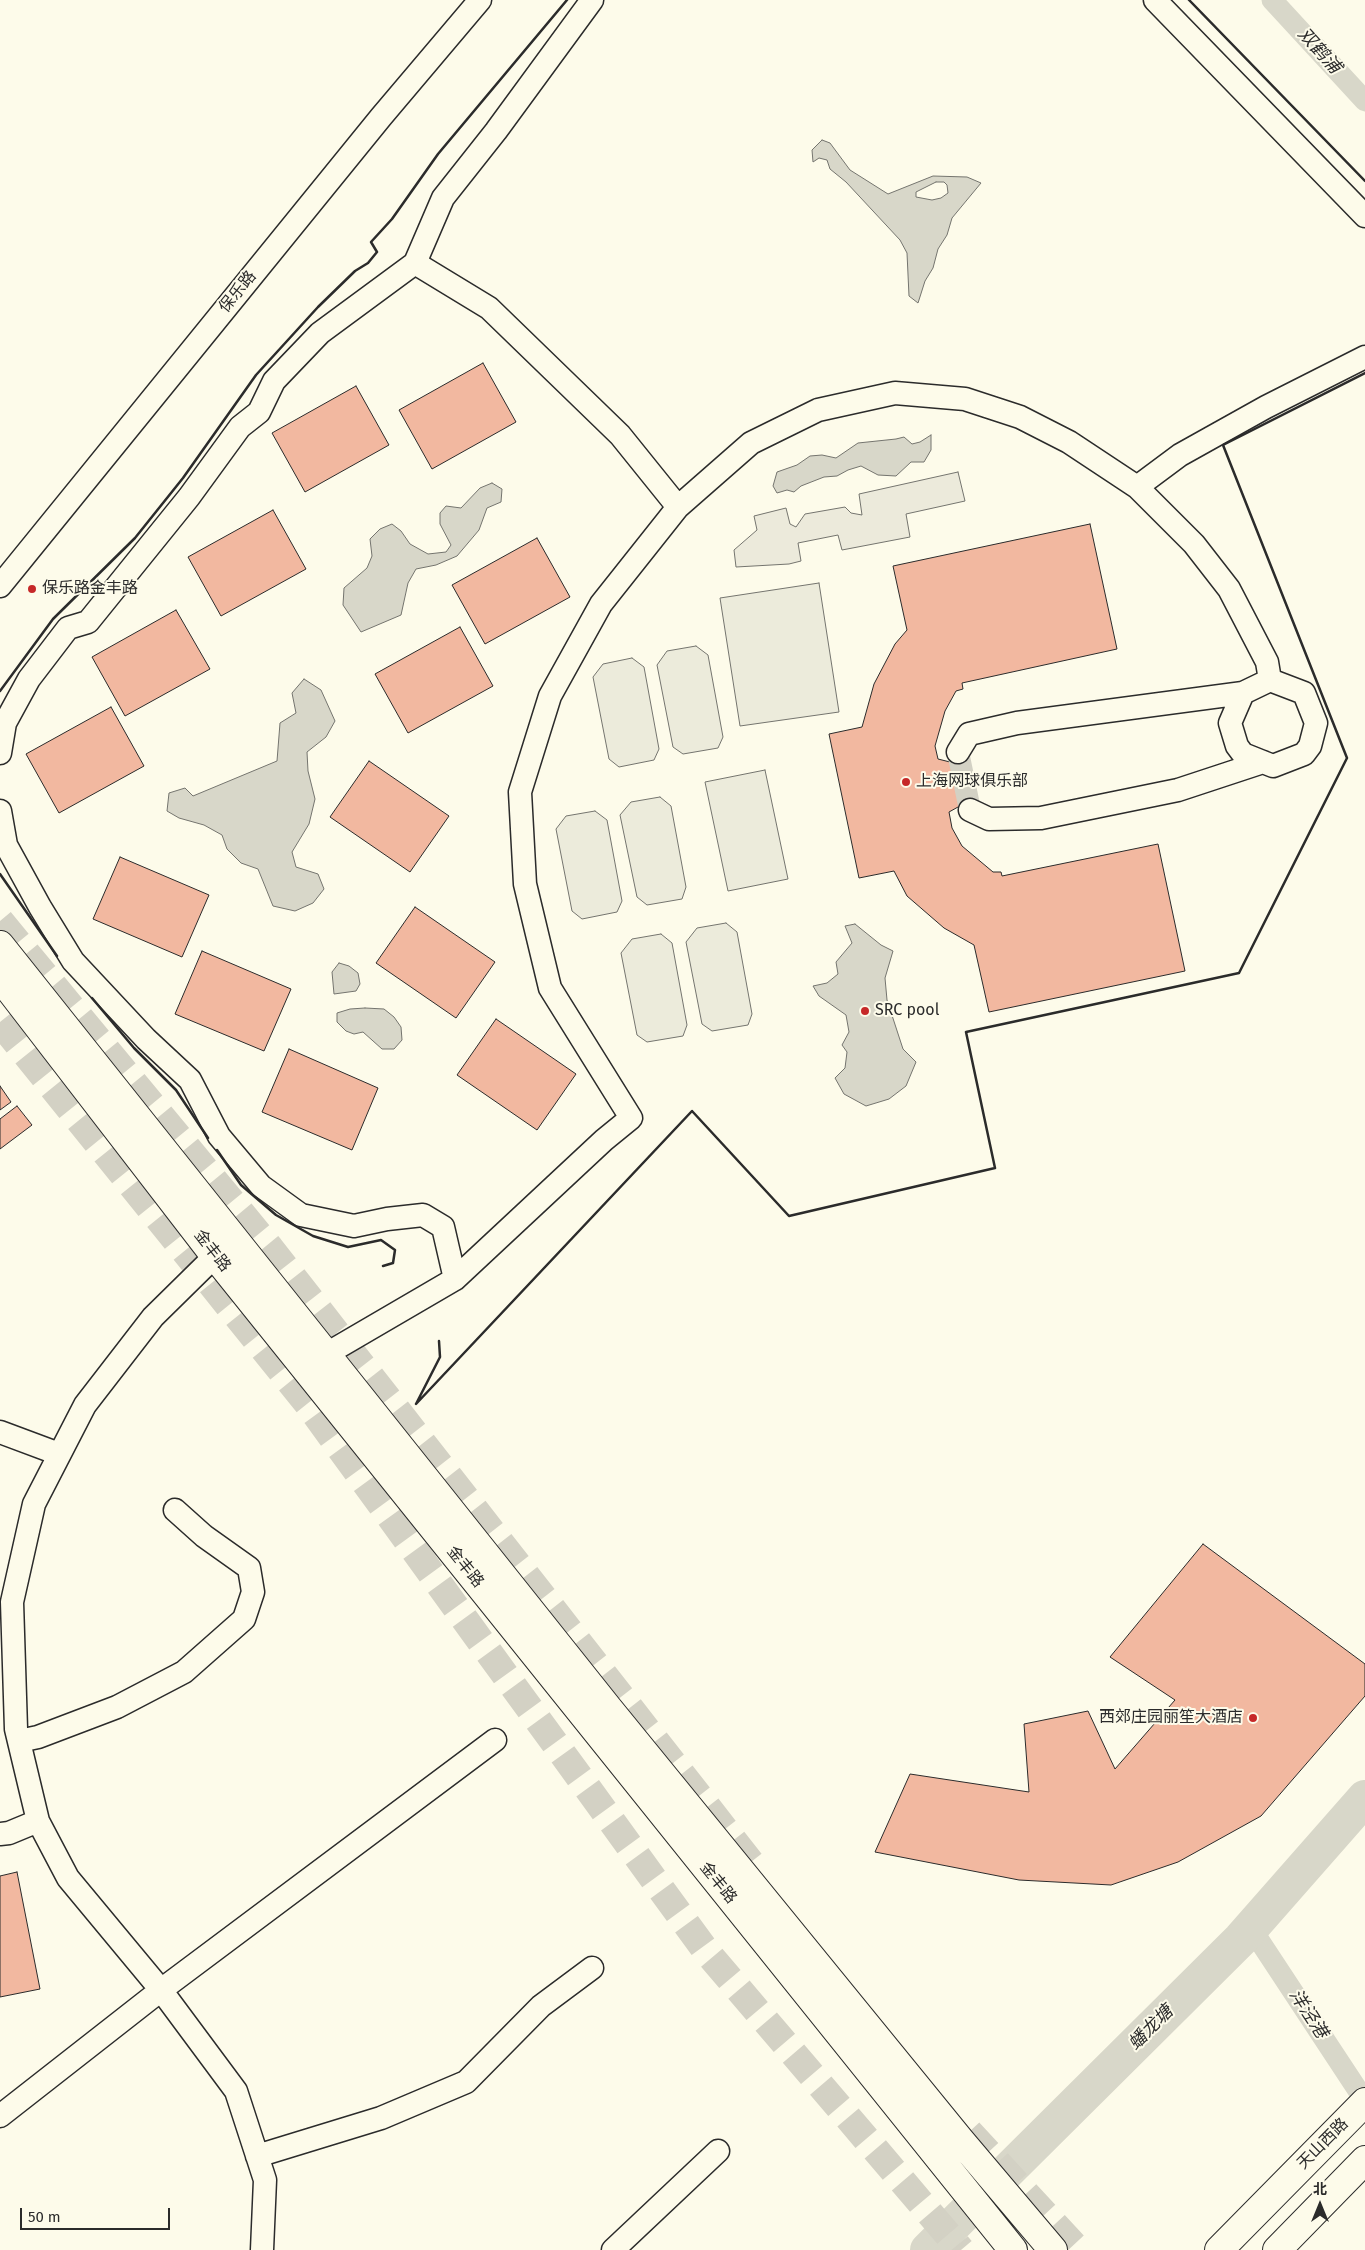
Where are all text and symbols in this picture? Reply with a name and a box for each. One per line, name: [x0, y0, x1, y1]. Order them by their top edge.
water label: 双鹤浦: [1293, 24, 1345, 78]
street label: 保乐路: [215, 267, 261, 317]
place label: 保乐路金丰路: [42, 579, 138, 599]
marker: 保乐路金丰路: [26, 583, 38, 595]
place label: 上海网球俱乐部: [916, 772, 1028, 792]
marker: 上海网球俱乐部: [900, 776, 912, 788]
place label: SRC pool: [875, 1001, 939, 1021]
marker: SRC pool: [859, 1005, 871, 1017]
street label: 金丰路: [190, 1226, 234, 1276]
street label: 金丰路: [442, 1542, 488, 1592]
place label: 西郊庄园丽笙大酒店: [1099, 1708, 1243, 1728]
marker: 西郊庄园丽笙大酒店: [1247, 1712, 1259, 1724]
street label: 金丰路: [695, 1858, 741, 1908]
water label: 洋泾港: [1284, 1985, 1332, 2043]
water label: 蟠龙塘: [1124, 2001, 1178, 2055]
street label: 天山西路: [1294, 2115, 1352, 2173]
north arrow: [1295, 2180, 1345, 2230]
text: 北: [1313, 2181, 1327, 2198]
scale bar: [22, 2198, 172, 2230]
text: 50 m: [28, 2208, 61, 2226]

